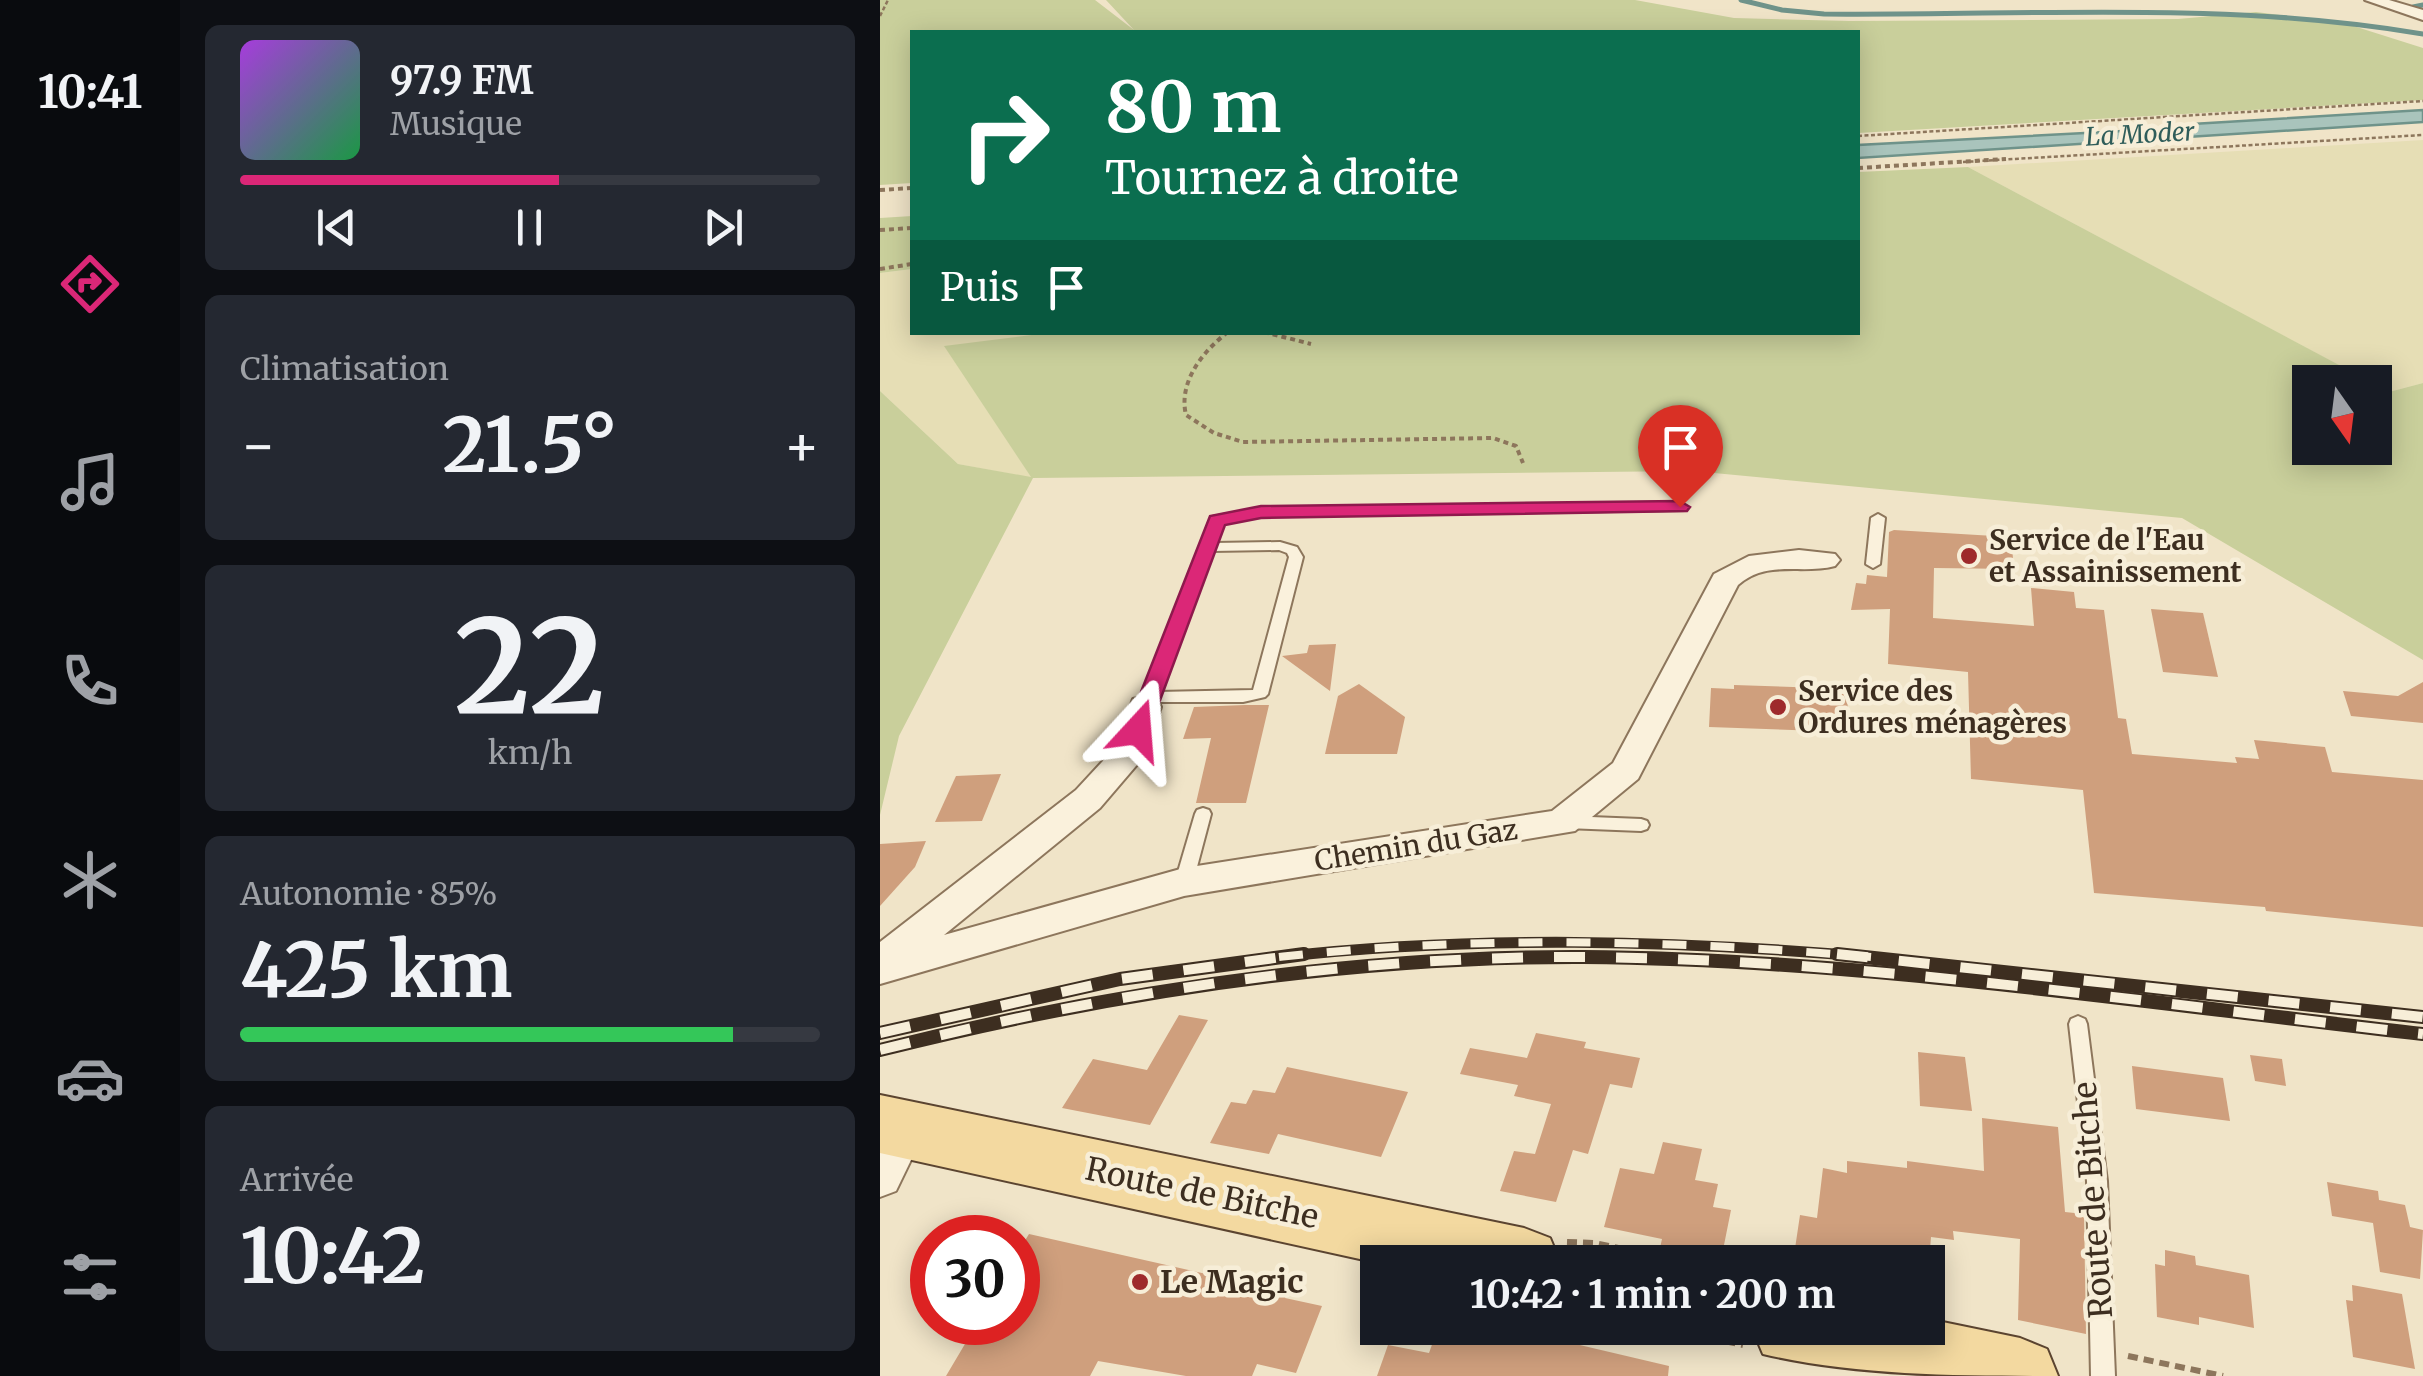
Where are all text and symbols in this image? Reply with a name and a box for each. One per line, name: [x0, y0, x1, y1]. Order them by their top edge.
text: 97.9 FM: [390, 57, 534, 104]
text: 80 m: [1105, 63, 1281, 151]
text: 10:41: [38, 64, 142, 120]
icon: right: [940, 70, 1070, 200]
text: Musique: [390, 104, 522, 144]
water label: La Moder: [2085, 115, 2196, 153]
text: Tournez à droite: [1105, 150, 1459, 206]
icon: previous: [309, 200, 364, 255]
icon: pause: [502, 200, 557, 255]
icon: next: [696, 200, 751, 255]
icon: directions: [55, 249, 125, 319]
icon: arrive: [1039, 260, 1094, 315]
text: Puis: [940, 264, 1019, 311]
text: Climatisation: [240, 349, 449, 389]
north arrow: [2292, 365, 2392, 465]
map controls: [2292, 365, 2392, 465]
text: 21.5°: [443, 398, 617, 492]
pin: [1638, 405, 1723, 508]
text: −: [240, 411, 277, 480]
text: +: [783, 411, 820, 480]
icon: arrive: [1653, 420, 1708, 475]
icon: music: [55, 447, 125, 517]
place label: Service de l'Eau et Assainissement: [1989, 522, 2242, 590]
marker: Service de l'Eau et Assainissement: [1958, 545, 1980, 567]
text: 22: [454, 586, 606, 749]
icon: phone: [55, 646, 125, 716]
place label: Service des Ordures ménagères: [1798, 673, 2067, 741]
position arrow: [1086, 678, 1190, 782]
marker: Service des Ordures ménagères: [1767, 696, 1789, 718]
text: km/h: [488, 733, 572, 773]
street label: Chemin du Gaz: [1312, 811, 1520, 879]
icon: climate: [55, 845, 125, 915]
text: Autonomie · 85%: [240, 874, 497, 914]
text: 425 km: [240, 923, 512, 1017]
icon: car: [55, 1043, 125, 1113]
street label: Route de Bitche: [2065, 1080, 2121, 1320]
street label: Route de Bitche: [1082, 1149, 1322, 1237]
text: Arrivée: [240, 1160, 353, 1200]
text: 10:42: [240, 1209, 425, 1303]
speed limit sign: 30: [910, 1215, 1040, 1345]
icon: filters: [55, 1242, 125, 1312]
place label: Le Magic: [1160, 1262, 1303, 1302]
marker: Le Magic: [1129, 1271, 1151, 1293]
text: 10:42 · 1 min · 200 m: [1470, 1271, 1835, 1318]

